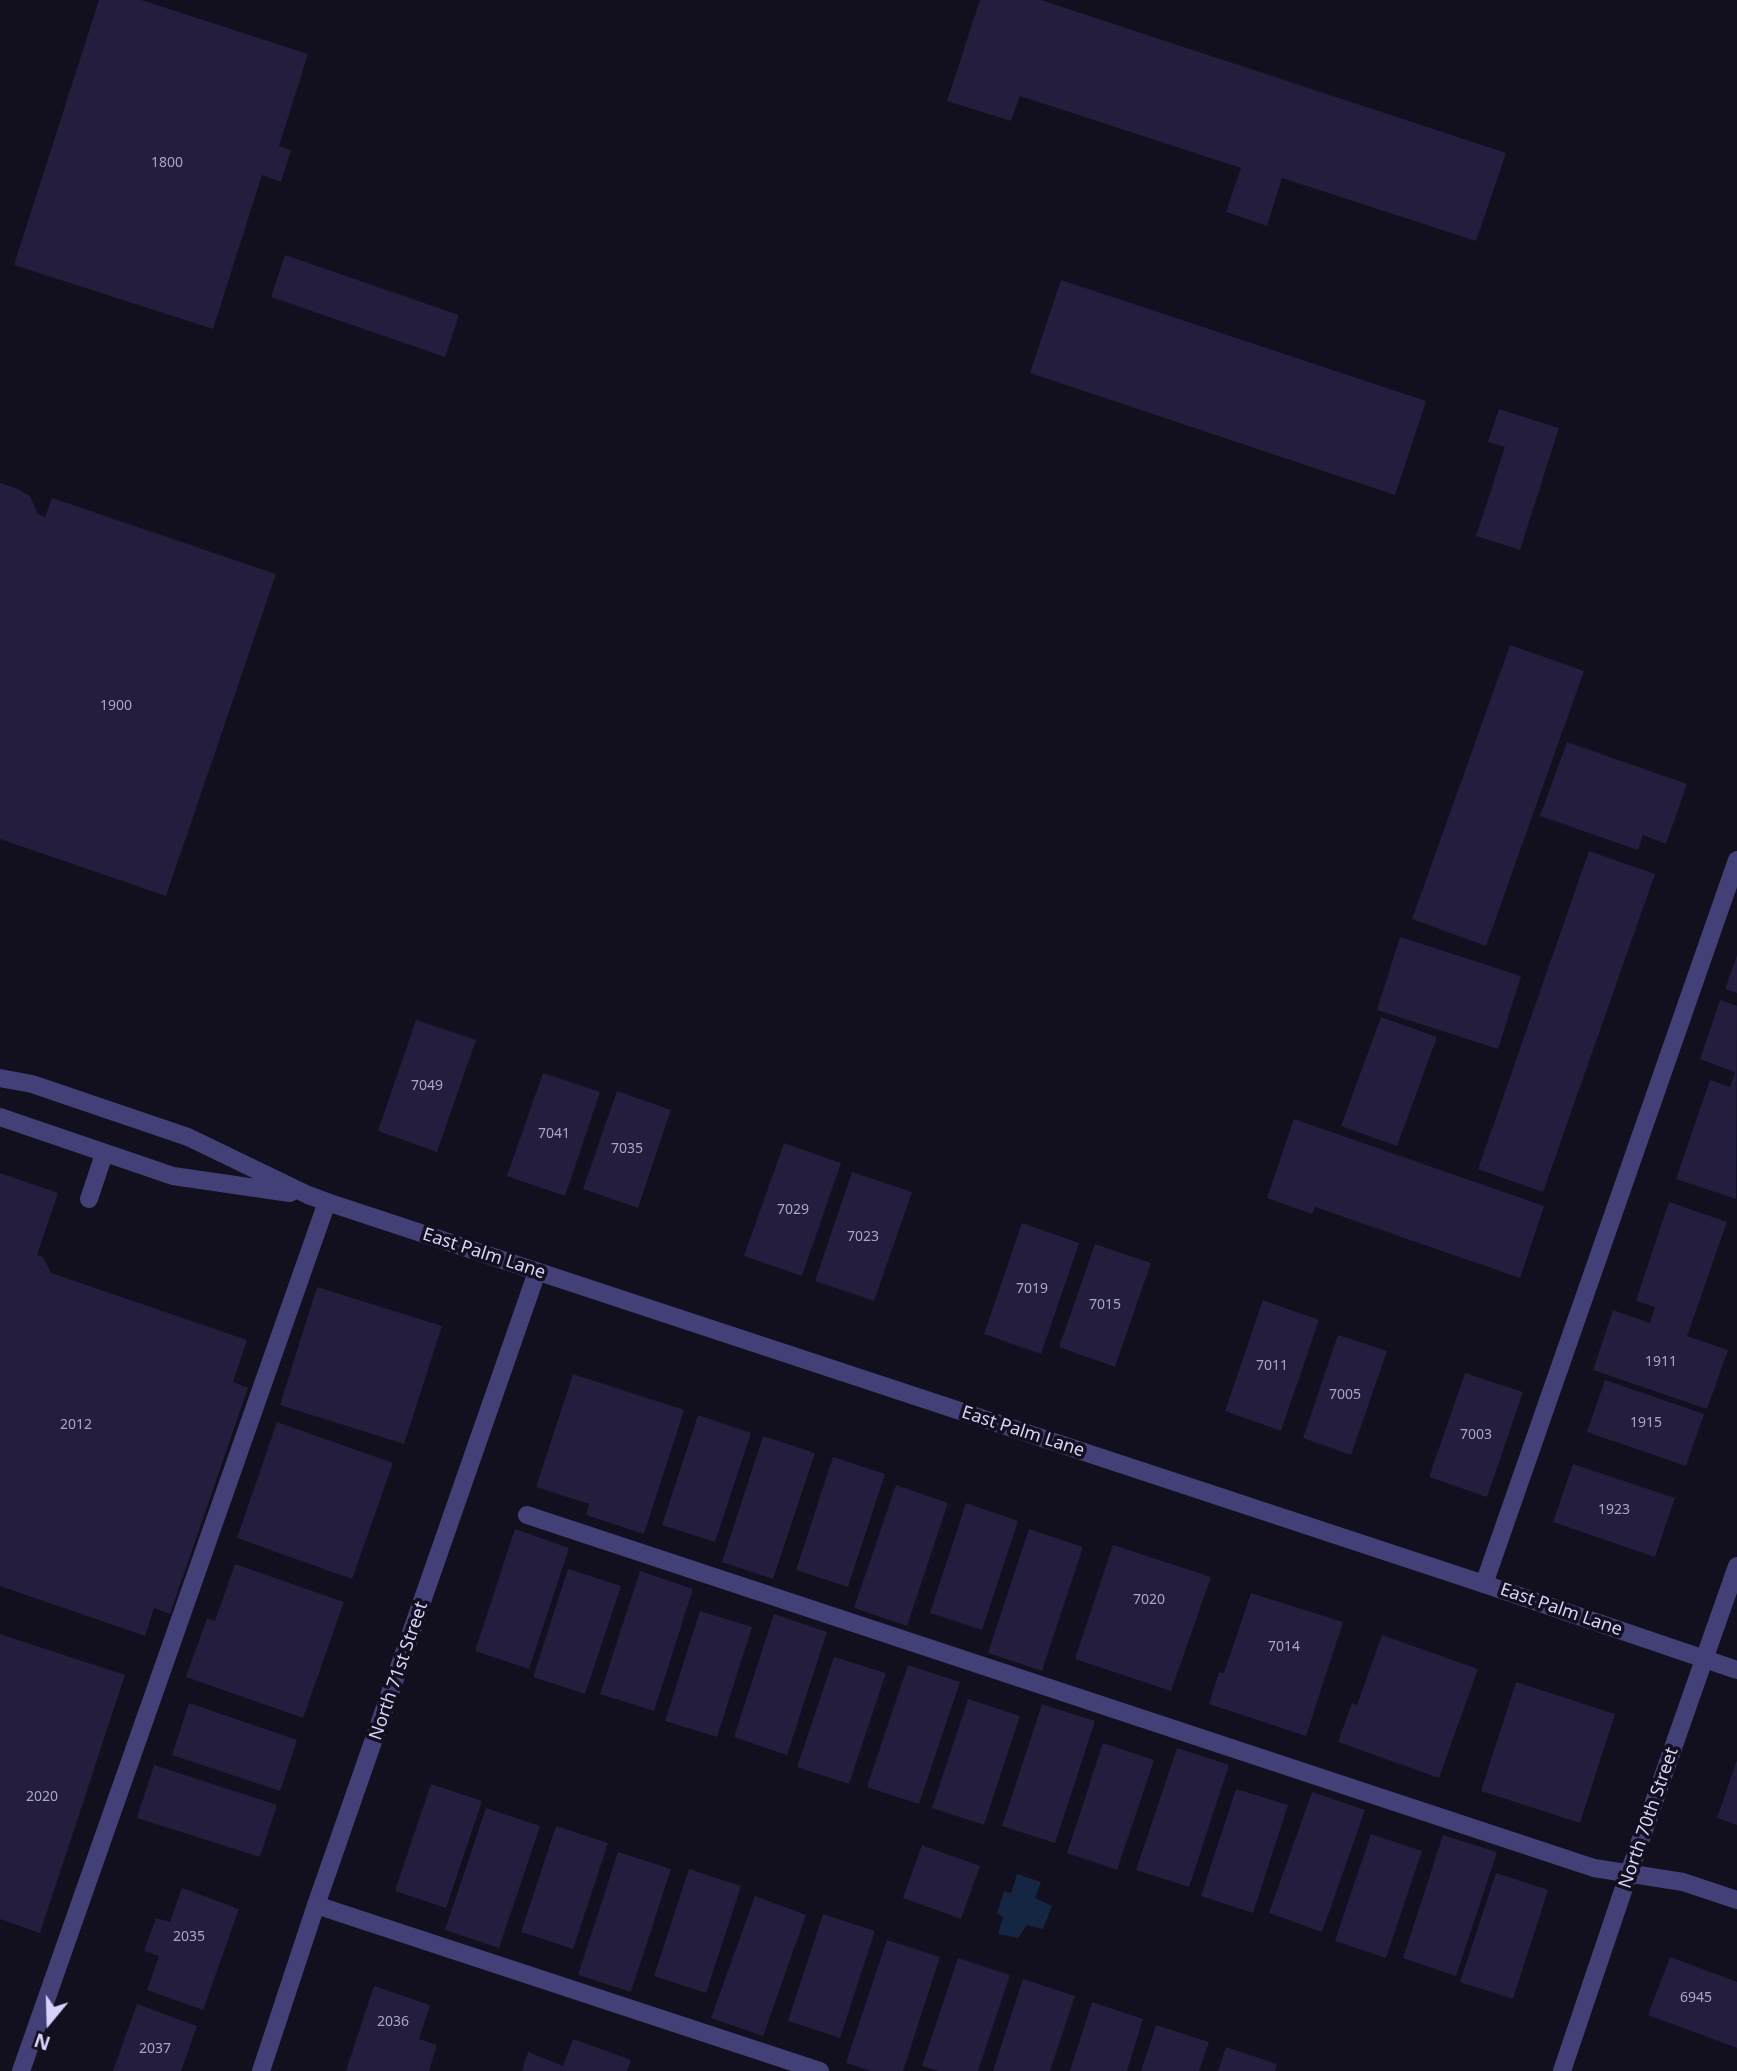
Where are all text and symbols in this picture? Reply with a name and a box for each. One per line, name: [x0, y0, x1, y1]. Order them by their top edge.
house number: 1800: [151, 155, 183, 171]
house number: 1900: [100, 698, 132, 714]
house number: 7049: [411, 1078, 443, 1094]
house number: 7041: [538, 1126, 570, 1142]
house number: 7035: [611, 1141, 643, 1157]
house number: 7029: [777, 1202, 809, 1218]
street label: East Palm Lane: [420, 1224, 548, 1284]
house number: 7023: [847, 1229, 879, 1245]
house number: 7019: [1016, 1281, 1048, 1297]
house number: 7015: [1089, 1297, 1121, 1313]
house number: 1911: [1645, 1354, 1677, 1370]
house number: 7011: [1256, 1358, 1288, 1374]
house number: 7005: [1329, 1387, 1361, 1403]
street label: East Palm Lane: [959, 1402, 1087, 1462]
house number: 1915: [1630, 1415, 1662, 1431]
house number: 2012: [60, 1417, 92, 1433]
house number: 7003: [1460, 1427, 1492, 1443]
house number: 1923: [1598, 1502, 1630, 1518]
street label: East Palm Lane: [1497, 1579, 1625, 1641]
house number: 7020: [1133, 1592, 1165, 1608]
street label: North 71st Street: [365, 1599, 433, 1743]
house number: 7014: [1268, 1639, 1300, 1655]
street label: North 70th Street: [1615, 1745, 1683, 1891]
house number: 2020: [26, 1789, 58, 1805]
house number: 2035: [173, 1929, 205, 1945]
north arrow: [14, 1987, 84, 2057]
house number: 6945: [1680, 1990, 1712, 2006]
house number: 2036: [377, 2014, 409, 2030]
text: N: [31, 2027, 54, 2057]
house number: 2037: [139, 2041, 171, 2057]

